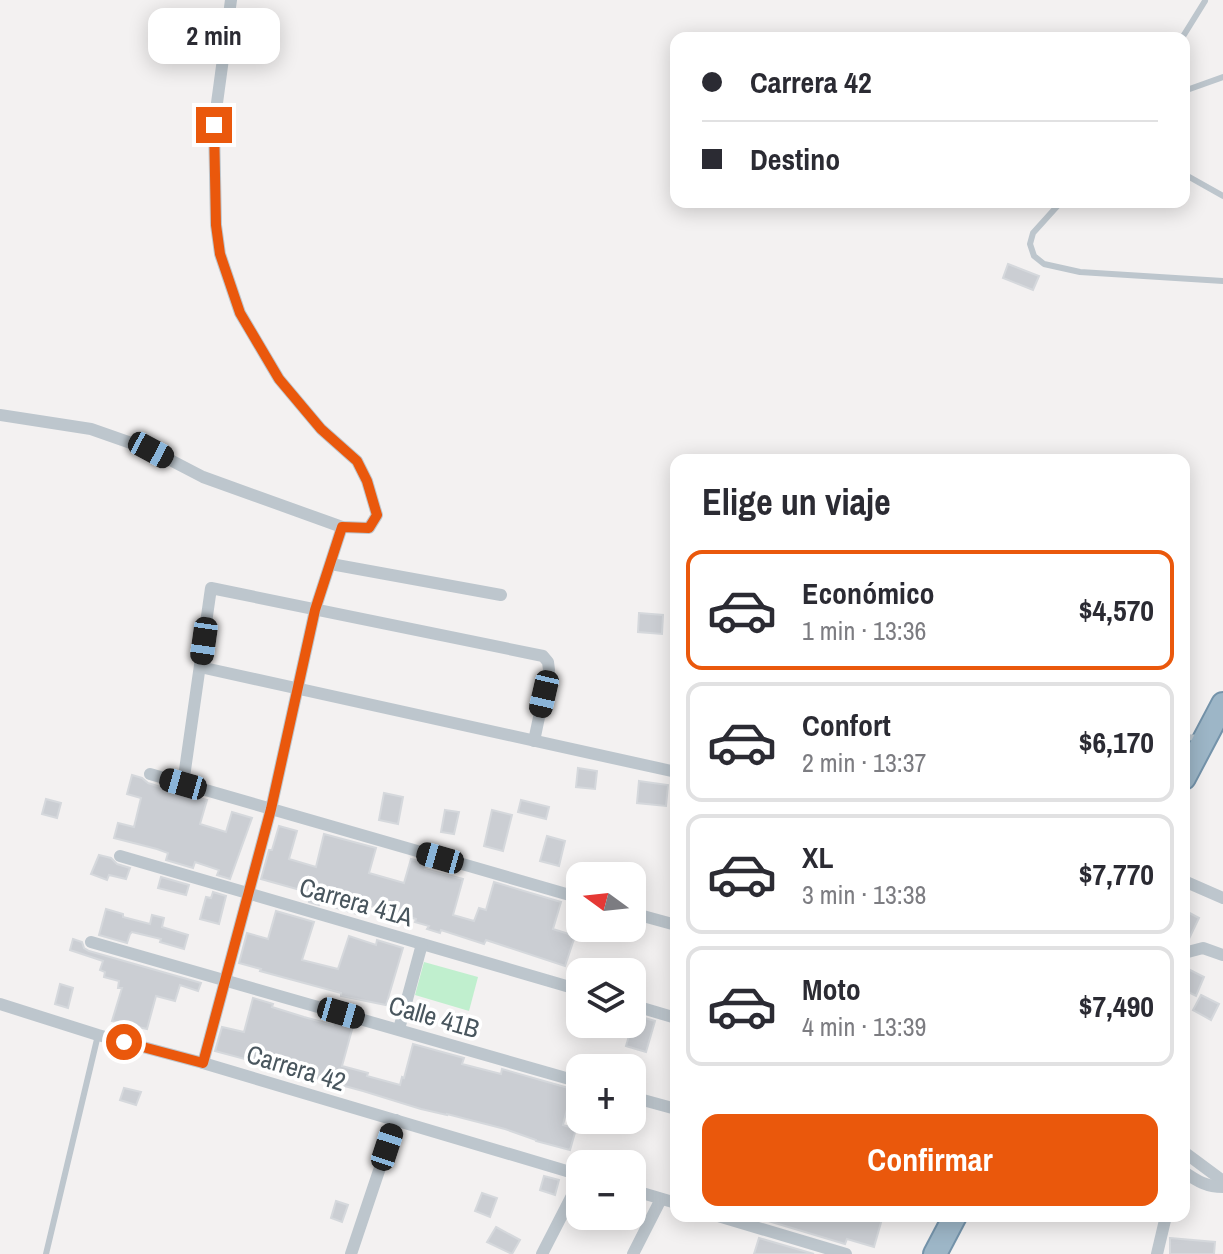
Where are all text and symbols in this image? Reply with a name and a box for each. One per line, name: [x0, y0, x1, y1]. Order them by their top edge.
callout: 2 min: [148, 9, 280, 65]
text: 2 min: [186, 18, 242, 53]
text: Carrera 42: [750, 62, 872, 102]
route end: [196, 107, 232, 143]
text: Destino: [750, 139, 840, 179]
car: [124, 428, 178, 472]
text: Elige un viaje: [702, 478, 891, 526]
text: Económico: [802, 573, 935, 613]
icon: car: [706, 574, 778, 646]
text: $4,570: [1079, 590, 1154, 630]
text: 1 min · 13:36: [802, 613, 926, 648]
car: [189, 616, 219, 666]
car: [527, 668, 561, 720]
text: Confort: [802, 705, 891, 745]
icon: car: [706, 706, 778, 778]
text: $6,170: [1079, 722, 1154, 762]
text: 2 min · 13:37: [802, 745, 926, 780]
car: [157, 766, 209, 802]
text: XL: [802, 837, 833, 877]
icon: car: [706, 838, 778, 910]
car: [414, 840, 466, 876]
text: $7,770: [1079, 854, 1154, 894]
north arrow: [566, 862, 646, 942]
map controls: [566, 862, 646, 1230]
street label: Carrera 41A: [296, 869, 418, 935]
text: 3 min · 13:38: [802, 877, 926, 912]
button: layers: [566, 958, 646, 1038]
text: Moto: [802, 969, 861, 1009]
icon: car: [706, 970, 778, 1042]
text: $7,490: [1079, 986, 1154, 1026]
street label: Calle 41B: [385, 987, 483, 1046]
car: [315, 995, 367, 1031]
text: 4 min · 13:39: [802, 1009, 926, 1044]
route start: [106, 1024, 142, 1060]
street label: Carrera 42: [242, 1036, 350, 1099]
button: +: [566, 1054, 646, 1134]
button: Confirmar: [702, 1114, 1158, 1206]
car: [368, 1120, 406, 1174]
button: −: [566, 1150, 646, 1230]

